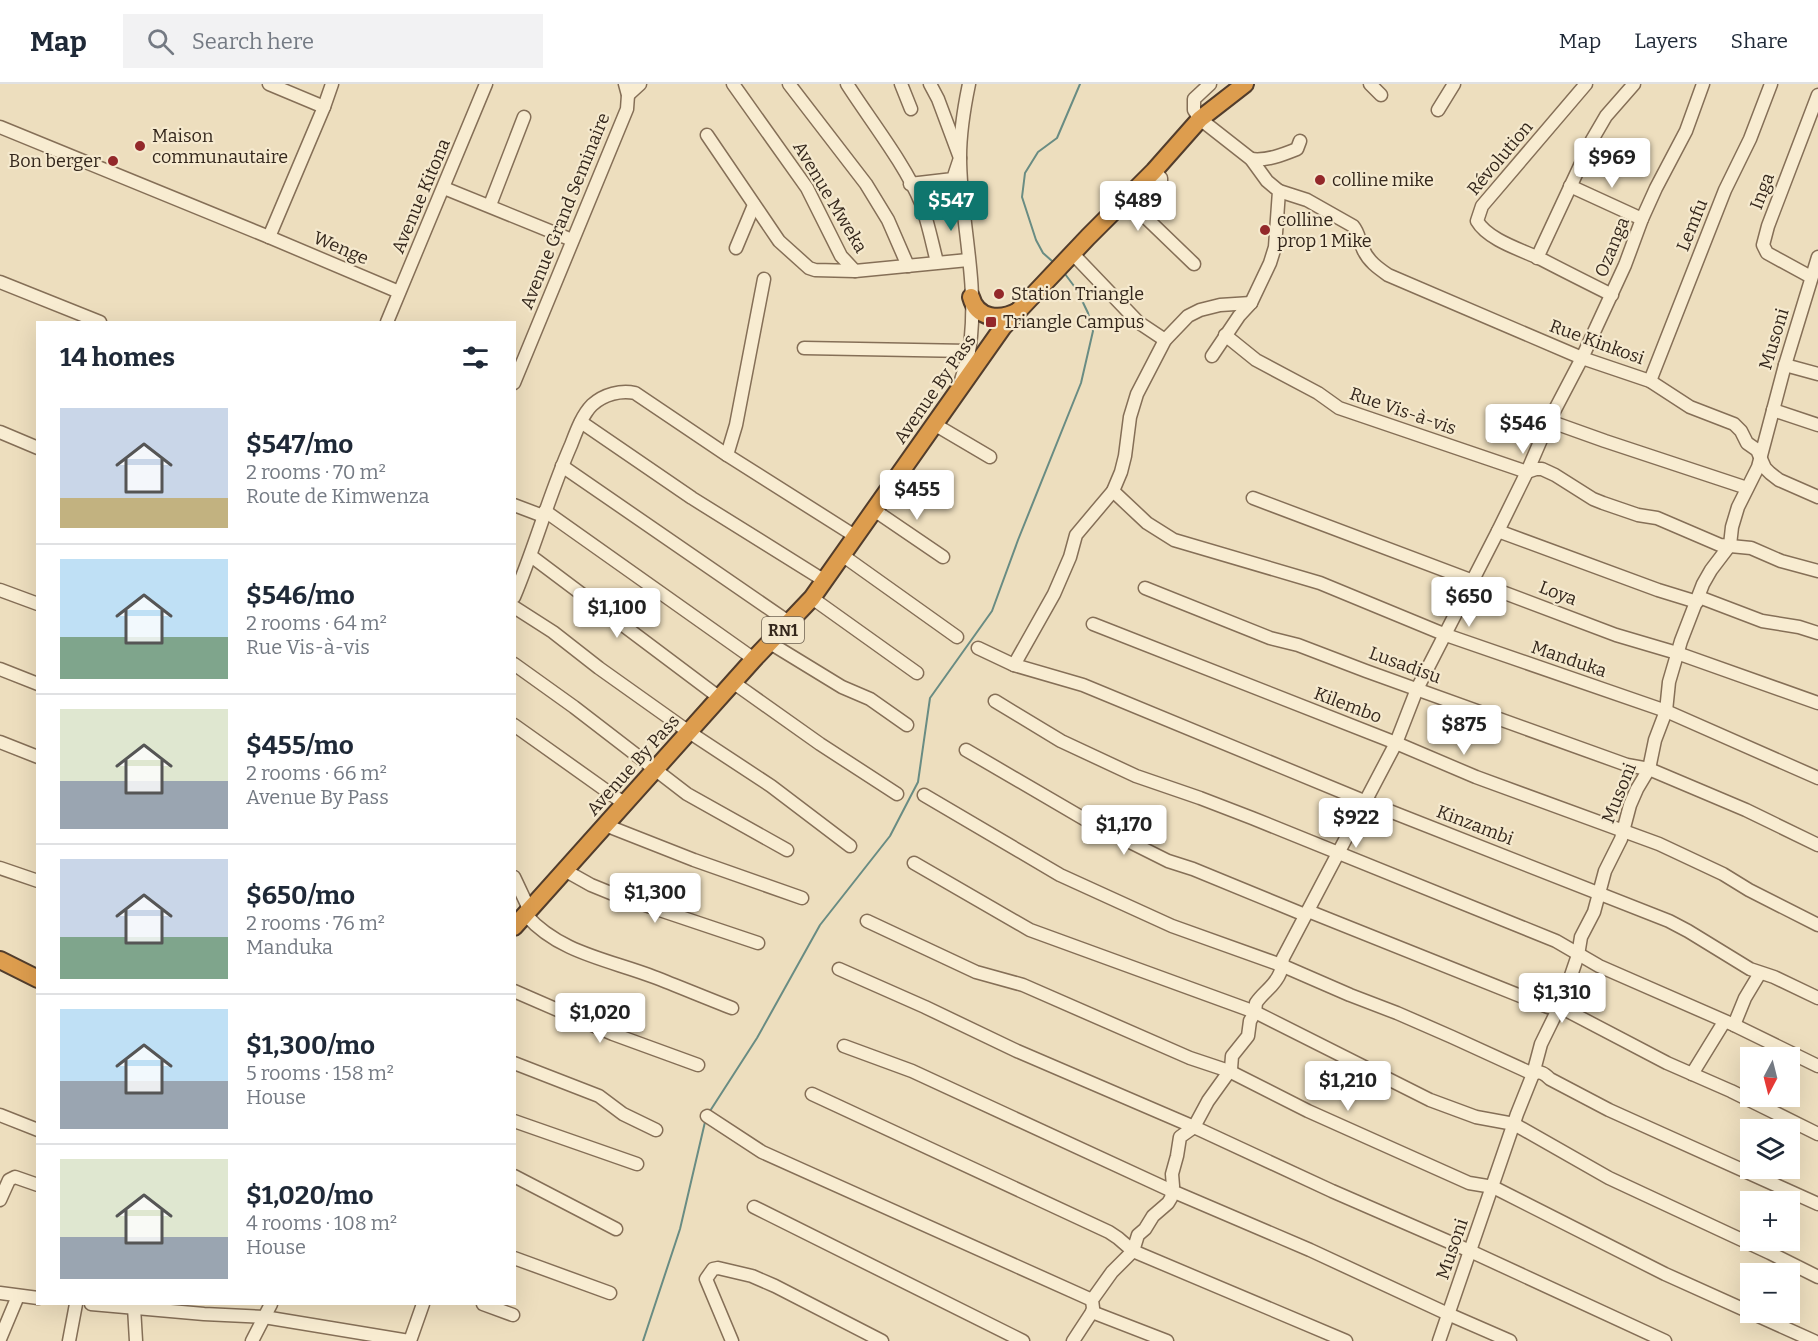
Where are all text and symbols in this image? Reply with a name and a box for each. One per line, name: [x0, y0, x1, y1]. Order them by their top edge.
search box: [123, 14, 543, 68]
text: Map: [30, 25, 87, 58]
icon: search: [144, 25, 177, 58]
text: Search here: [192, 28, 314, 55]
text: Map: [1559, 28, 1601, 54]
text: Layers: [1634, 28, 1698, 54]
text: Share: [1731, 28, 1788, 54]
street label: Avenue Grand Seminaire: [515, 110, 615, 312]
street label: Révolution: [1463, 116, 1538, 200]
place label: Maison communautaire: [152, 125, 288, 168]
street label: Avenue Kitona: [387, 135, 455, 257]
street label: Avenue Mweka: [788, 137, 872, 257]
pin: $969: [1576, 138, 1648, 189]
marker: Maison communautaire: [133, 139, 147, 153]
text: $969: [1588, 145, 1636, 169]
place label: Bon berger: [9, 150, 101, 172]
marker: Bon berger: [106, 154, 120, 168]
place label: colline mike: [1332, 169, 1434, 191]
street label: Inga: [1745, 169, 1779, 212]
marker: colline mike: [1313, 173, 1327, 187]
pin: $547: [915, 181, 987, 232]
pin: $489: [1102, 181, 1174, 232]
text: $547: [928, 188, 974, 212]
text: $489: [1114, 188, 1162, 212]
street label: Lemfu: [1672, 196, 1712, 254]
place label: colline prop 1 Mike: [1277, 209, 1372, 252]
street label: Ozanga: [1590, 214, 1634, 280]
marker: colline prop 1 Mike: [1258, 223, 1272, 237]
street label: Wenge: [310, 227, 372, 269]
place label: Station Triangle: [1011, 283, 1144, 305]
marker: Station Triangle: [992, 287, 1006, 301]
street label: Musoni: [1754, 306, 1794, 372]
place label: Triangle Campus: [1003, 311, 1144, 333]
marker: Triangle Campus: [984, 315, 998, 329]
street label: Rue Kinkosi: [1547, 315, 1647, 369]
street label: Avenue By Pass: [889, 330, 981, 448]
icon: filters: [459, 341, 492, 374]
text: 14 homes: [60, 342, 175, 373]
street label: Rue Vis-à-vis: [1347, 382, 1459, 440]
pin: $546: [1487, 404, 1559, 455]
text: $546: [1499, 411, 1547, 435]
text: $547/mo: [246, 429, 353, 460]
icon: home: [108, 432, 180, 504]
text: 2 rooms · 70 m²: [246, 460, 386, 484]
pin: $455: [881, 470, 953, 521]
text: $455: [894, 477, 940, 501]
text: Route de Kimwenza: [246, 484, 430, 508]
street label: Loya: [1536, 576, 1580, 610]
pin: $650: [1433, 577, 1505, 628]
text: $546/mo: [246, 580, 355, 611]
icon: home: [108, 583, 180, 655]
text: $650: [1445, 584, 1493, 608]
pin: $1,100: [568, 588, 666, 639]
text: $1,100: [587, 595, 647, 619]
text: 2 rooms · 64 m²: [246, 611, 387, 635]
road number: RN1: [762, 617, 804, 643]
text: Rue Vis-à-vis: [246, 635, 370, 659]
street label: Manduka: [1528, 636, 1610, 682]
street label: Lusadisu: [1366, 642, 1444, 688]
street label: Kilembo: [1311, 682, 1385, 728]
pin: $875: [1428, 705, 1500, 756]
street label: Avenue By Pass: [582, 710, 684, 820]
text: $875: [1441, 712, 1487, 736]
text: $455/mo: [246, 730, 354, 761]
icon: home: [108, 733, 180, 805]
street label: Musoni: [1597, 760, 1641, 826]
text: 2 rooms · 66 m²: [246, 761, 387, 785]
text: Avenue By Pass: [246, 785, 389, 809]
pin: $922: [1320, 798, 1392, 849]
street label: Kinzambi: [1433, 800, 1517, 850]
pin: $1,170: [1075, 805, 1173, 856]
text: $922: [1333, 805, 1379, 829]
text: $1,170: [1096, 812, 1152, 836]
pin: $1,300: [606, 873, 704, 924]
text: $650/mo: [246, 880, 355, 911]
text: $1,300: [624, 880, 686, 904]
icon: home: [108, 883, 180, 955]
text: 2 rooms · 76 m²: [246, 911, 385, 935]
text: Manduka: [246, 935, 333, 959]
pin: $1,310: [1513, 973, 1611, 1024]
text: $1,310: [1533, 980, 1591, 1004]
pin: $1,020: [551, 993, 649, 1044]
text: $1,020: [569, 1000, 631, 1024]
text: $1,300/mo: [246, 1030, 375, 1061]
icon: home: [108, 1033, 180, 1105]
north arrow: [1740, 1047, 1800, 1107]
map controls: [1740, 1047, 1800, 1323]
text: 5 rooms · 158 m²: [246, 1061, 394, 1085]
pin: $1,210: [1299, 1061, 1397, 1112]
text: $1,210: [1319, 1068, 1377, 1092]
text: House: [246, 1085, 306, 1109]
button: layers: [1740, 1119, 1800, 1179]
text: $1,020/mo: [246, 1180, 374, 1211]
icon: home: [108, 1183, 180, 1255]
button: +: [1740, 1191, 1800, 1251]
text: 4 rooms · 108 m²: [246, 1211, 397, 1235]
street label: Musoni: [1431, 1216, 1473, 1282]
text: House: [246, 1235, 306, 1259]
button: −: [1740, 1263, 1800, 1323]

